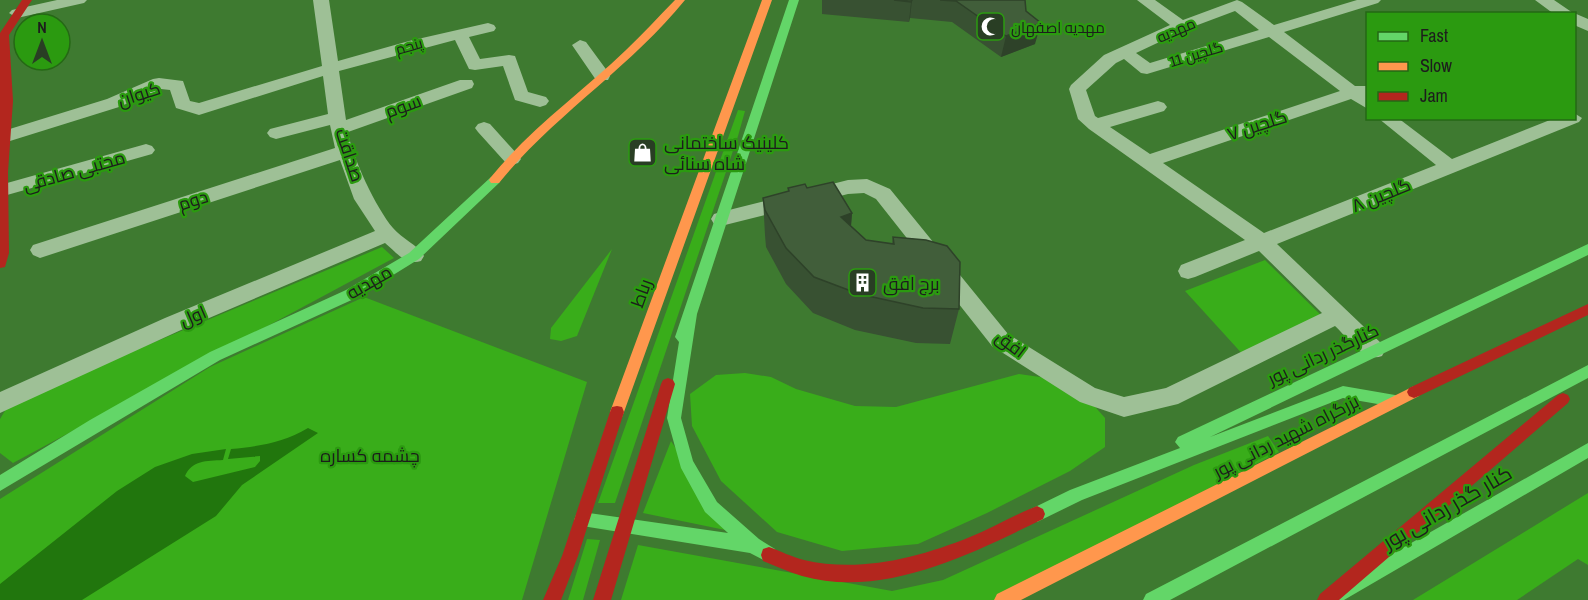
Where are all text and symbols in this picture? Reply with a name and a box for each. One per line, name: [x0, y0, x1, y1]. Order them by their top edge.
mosque icon: مهدیه اصفهان: [974, 11, 1006, 43]
north arrow: [12, 12, 72, 72]
street label: مهدیه: [1153, 12, 1199, 48]
legend: [1366, 12, 1576, 120]
text: N: [37, 16, 47, 38]
place label: مهدیه اصفهان: [1011, 17, 1105, 38]
text: Fast: [1420, 23, 1448, 48]
street label: پنجم: [393, 32, 425, 60]
street label: گلچین 11: [1167, 36, 1225, 72]
text: Slow: [1420, 53, 1452, 78]
street label: کیوان: [114, 75, 164, 113]
text: Jam: [1420, 83, 1448, 108]
street label: سوم: [382, 88, 424, 124]
street label: گلچین ۷: [1224, 104, 1290, 146]
street label: صداقت: [330, 125, 370, 185]
place label: کلینیک ساختمانی شاه سنائی: [664, 130, 789, 176]
shop icon: کلینیک ساختمانی شاه سنائی: [627, 136, 659, 168]
street label: مجتبی صادقی: [20, 145, 128, 197]
street label: گلچین ۸: [1348, 172, 1414, 218]
street label: دوم: [175, 184, 211, 216]
street label: مهدیه: [342, 259, 396, 305]
building icon: برج افق: [846, 267, 878, 299]
place label: برج افق: [883, 271, 940, 296]
street label: رباط: [624, 275, 658, 311]
street label: اول: [176, 299, 210, 333]
street label: کنارگذر ردانی پور: [1262, 317, 1383, 391]
street label: افق: [991, 324, 1031, 364]
street label: بزرگراه شهید ردانی پور: [1208, 388, 1363, 484]
park label: چشمه کساره: [320, 443, 420, 468]
street label: کنار گذر ردانی پور: [1376, 458, 1517, 556]

